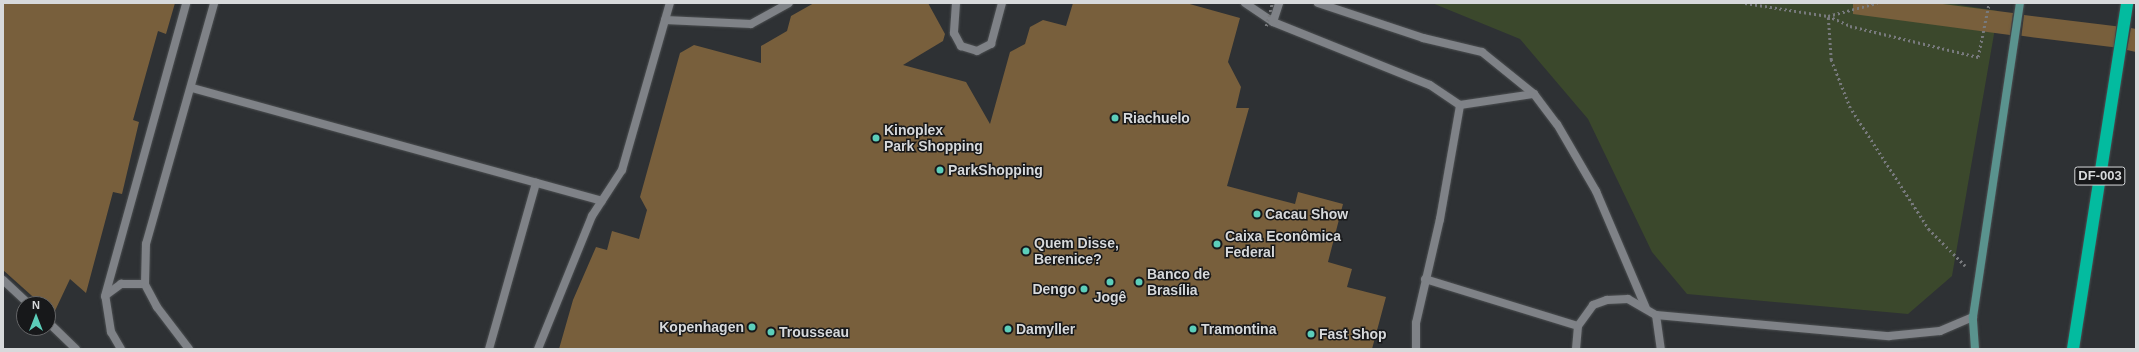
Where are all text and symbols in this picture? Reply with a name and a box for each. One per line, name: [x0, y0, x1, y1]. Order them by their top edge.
place label: Riachuelo: [1123, 110, 1190, 126]
marker: Riachuelo: [1110, 113, 1120, 123]
place label: Kinoplex Park Shopping: [884, 122, 983, 154]
marker: Kinoplex Park Shopping: [871, 133, 881, 143]
place label: ParkShopping: [948, 162, 1043, 178]
marker: ParkShopping: [935, 165, 945, 175]
road number: DF-003: [2074, 165, 2126, 187]
place label: Cacau Show: [1265, 206, 1348, 222]
marker: Cacau Show: [1252, 209, 1262, 219]
place label: Caixa Econômica Federal: [1225, 228, 1341, 260]
place label: Quem Disse, Berenice?: [1034, 235, 1119, 268]
marker: Caixa Econômica Federal: [1212, 239, 1222, 249]
marker: Quem Disse, Berenice?: [1021, 246, 1031, 256]
place label: Banco de Brasília: [1147, 266, 1210, 298]
marker: Jogê: [1105, 277, 1115, 287]
marker: Banco de Brasília: [1134, 277, 1144, 287]
place label: Dengo: [1032, 281, 1076, 297]
marker: Dengo: [1079, 284, 1089, 294]
place label: Jogê: [1094, 289, 1126, 305]
north arrow: [16, 296, 56, 336]
text: N: [32, 299, 40, 311]
place label: Kopenhagen: [659, 319, 744, 335]
place label: Damyller: [1016, 321, 1075, 337]
place label: Tramontina: [1201, 321, 1276, 337]
marker: Kopenhagen: [747, 322, 757, 332]
place label: Trousseau: [779, 324, 849, 340]
marker: Damyller: [1003, 324, 1013, 334]
marker: Tramontina: [1188, 324, 1198, 334]
place label: Fast Shop: [1319, 326, 1387, 342]
marker: Trousseau: [766, 327, 776, 337]
marker: Fast Shop: [1306, 329, 1316, 339]

